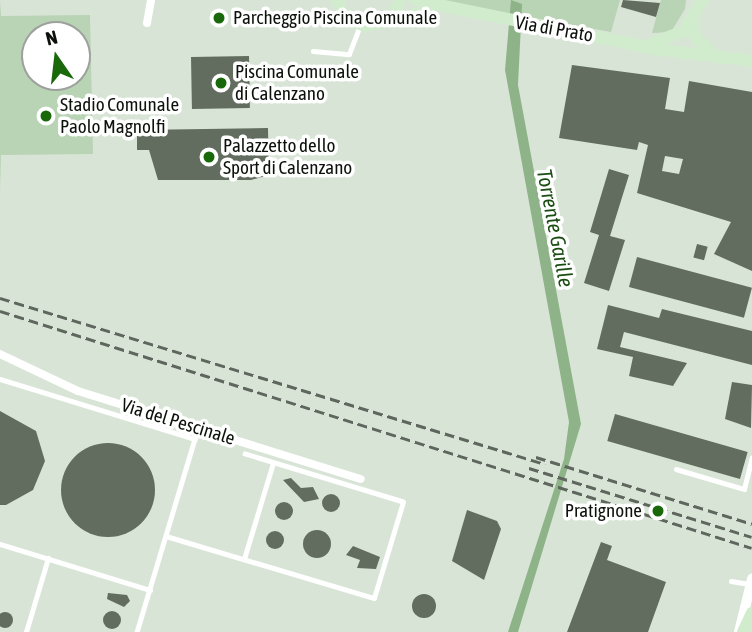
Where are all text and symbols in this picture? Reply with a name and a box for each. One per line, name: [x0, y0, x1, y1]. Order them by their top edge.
place label: Parcheggio Piscina Comunale: [233, 7, 437, 29]
marker: Parcheggio Piscina Comunale: [211, 10, 227, 26]
street label: Via di Prato: [513, 11, 595, 47]
north arrow: [21, 21, 91, 91]
text: N: [43, 26, 60, 50]
place label: Piscina Comunale di Calenzano: [235, 61, 359, 105]
marker: Piscina Comunale di Calenzano: [213, 75, 229, 91]
place label: Stadio Comunale Paolo Magnolfi: [60, 94, 179, 138]
marker: Stadio Comunale Paolo Magnolfi: [38, 108, 54, 124]
place label: Palazzetto dello Sport di Calenzano: [223, 135, 352, 179]
marker: Palazzetto dello Sport di Calenzano: [201, 149, 217, 165]
water label: Torrente Garille: [532, 167, 580, 289]
street label: Via del Pescinale: [118, 394, 238, 450]
place label: Pratignone: [565, 500, 642, 522]
marker: Pratignone: [648, 501, 668, 521]

